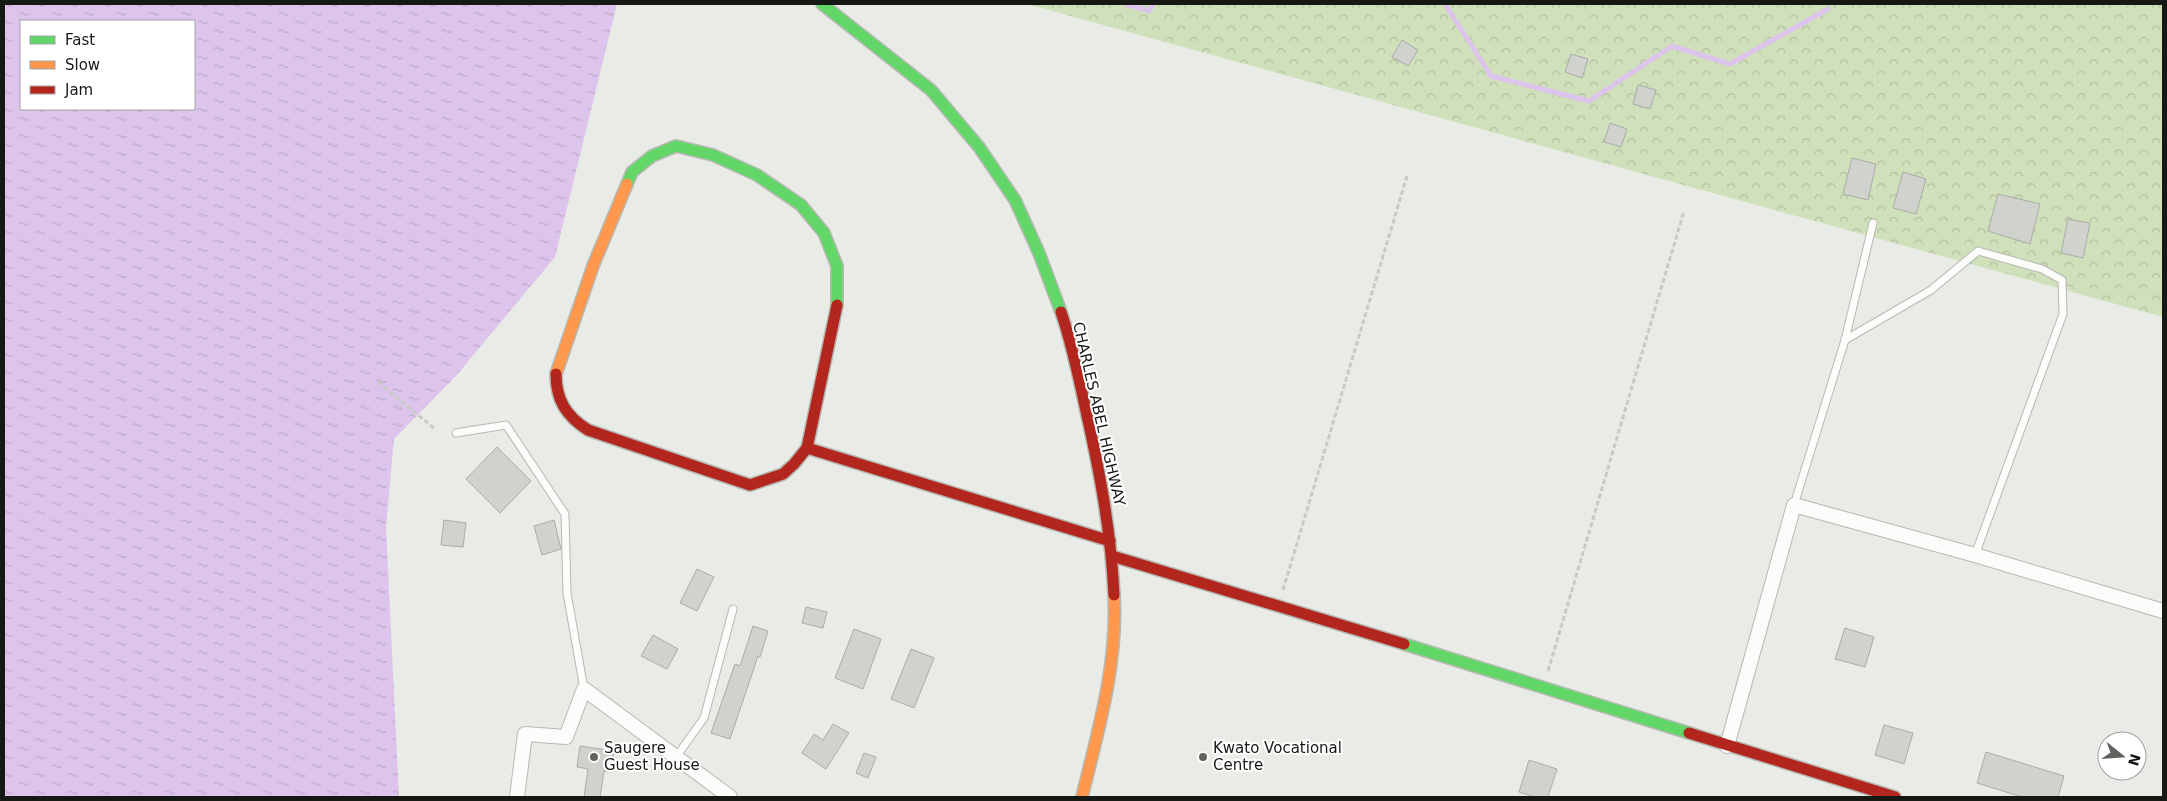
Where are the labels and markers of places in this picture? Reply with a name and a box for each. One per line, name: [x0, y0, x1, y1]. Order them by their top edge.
place label: Saugere Guest House: [604, 739, 700, 774]
place label: Kwato Vocational Centre: [1213, 739, 1342, 774]
marker: Saugere Guest House: [588, 751, 600, 763]
marker: Kwato Vocational Centre: [1197, 751, 1209, 763]

